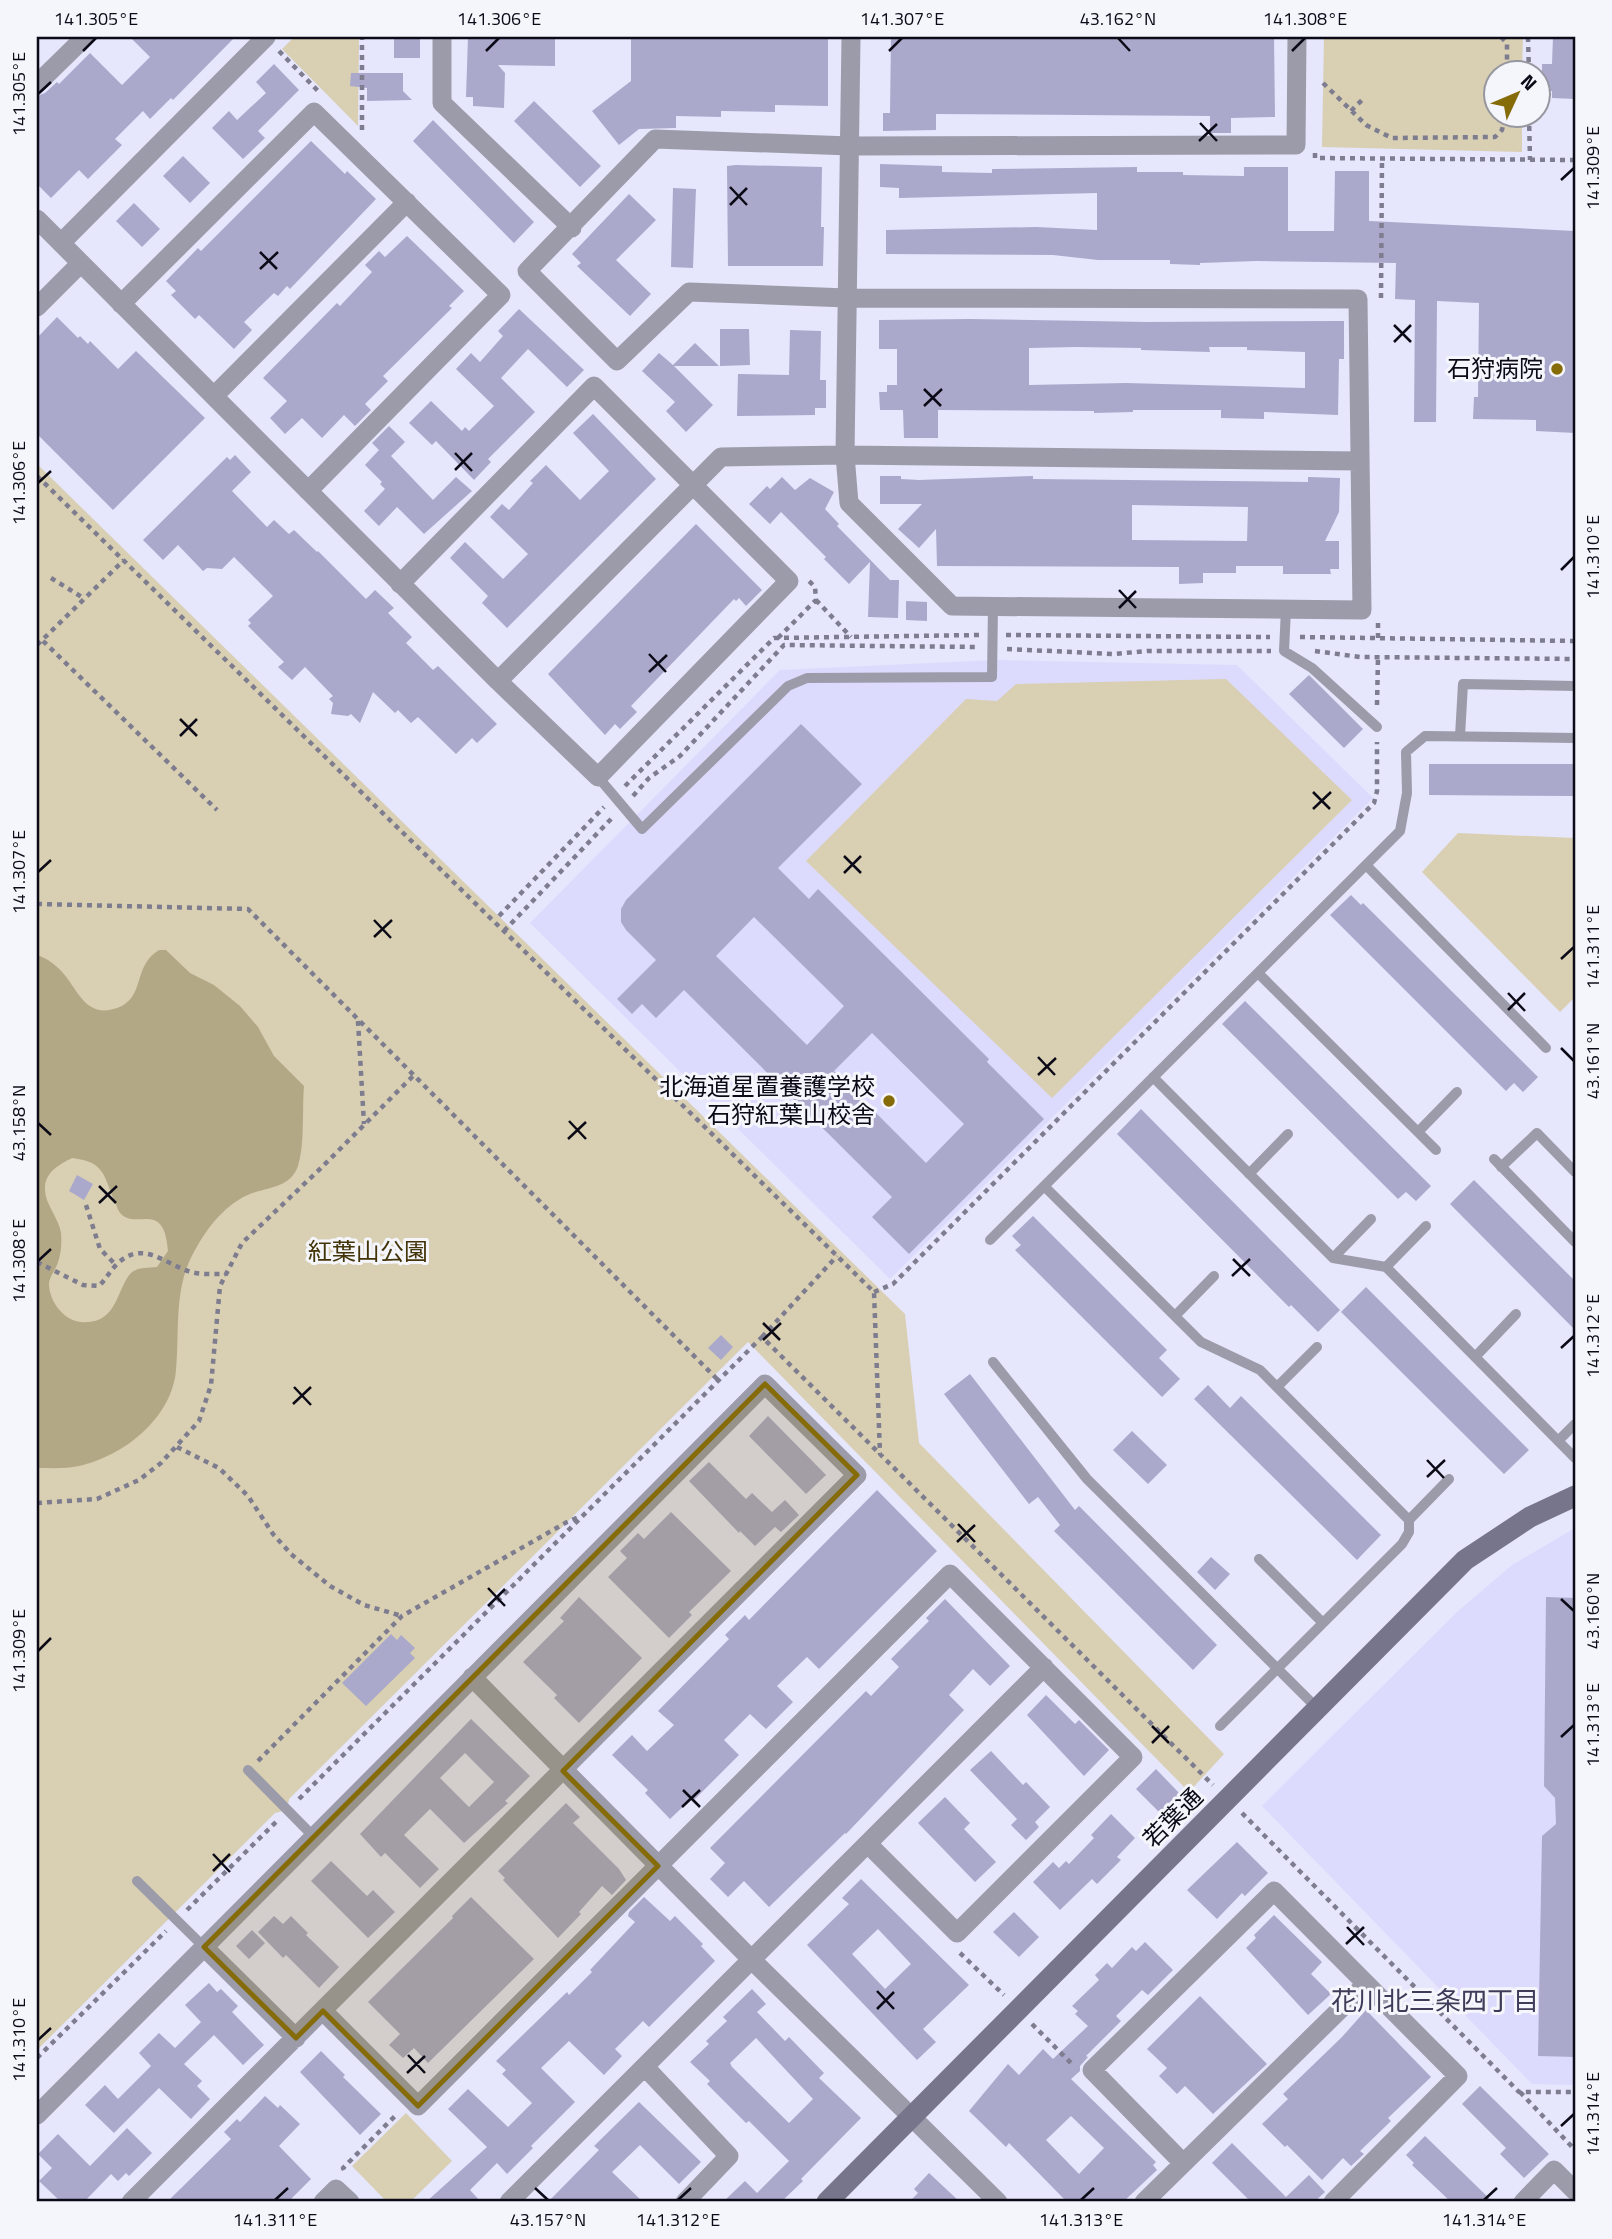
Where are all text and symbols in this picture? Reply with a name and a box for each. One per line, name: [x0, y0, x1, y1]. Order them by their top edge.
text: 141.305°E: [54, 5, 138, 32]
text: 141.306°E: [457, 5, 541, 32]
text: 141.307°E: [860, 5, 944, 32]
text: 43.162°N: [1080, 5, 1156, 32]
text: 141.308°E: [1263, 5, 1347, 32]
text: 141.305°E: [5, 52, 32, 136]
north arrow: [1482, 60, 1552, 130]
text: N: [1515, 67, 1545, 97]
text: 141.309°E: [1579, 126, 1606, 210]
place label: 石狩病院: [1447, 350, 1543, 386]
marker: 石狩病院: [1549, 361, 1565, 377]
text: 141.306°E: [5, 441, 32, 525]
text: 141.310°E: [1579, 515, 1606, 599]
text: 141.307°E: [5, 830, 32, 914]
text: 141.311°E: [1579, 905, 1606, 989]
text: 43.161°N: [1579, 1023, 1606, 1099]
place label: 北海道星置養護学校 石狩紅葉山校舎: [659, 1068, 875, 1132]
text: 43.158°N: [5, 1085, 32, 1161]
marker: 北海道星置養護学校 石狩紅葉山校舎: [881, 1093, 897, 1109]
text: 141.308°E: [5, 1219, 32, 1303]
park label: 紅葉山公園: [308, 1233, 428, 1269]
text: 141.312°E: [1579, 1294, 1606, 1378]
text: 43.160°N: [1579, 1573, 1606, 1649]
text: 141.309°E: [5, 1609, 32, 1693]
text: 141.313°E: [1579, 1683, 1606, 1767]
street label: 若葉通: [1134, 1779, 1210, 1855]
district label: 花川北三条四丁目: [1331, 1981, 1539, 2020]
text: 141.310°E: [5, 1998, 32, 2082]
text: 141.314°E: [1579, 2072, 1606, 2156]
text: 141.311°E: [233, 2206, 317, 2233]
text: 43.157°N: [510, 2206, 586, 2233]
text: 141.312°E: [636, 2206, 720, 2233]
text: 141.313°E: [1039, 2206, 1123, 2233]
text: 141.314°E: [1442, 2206, 1526, 2233]

